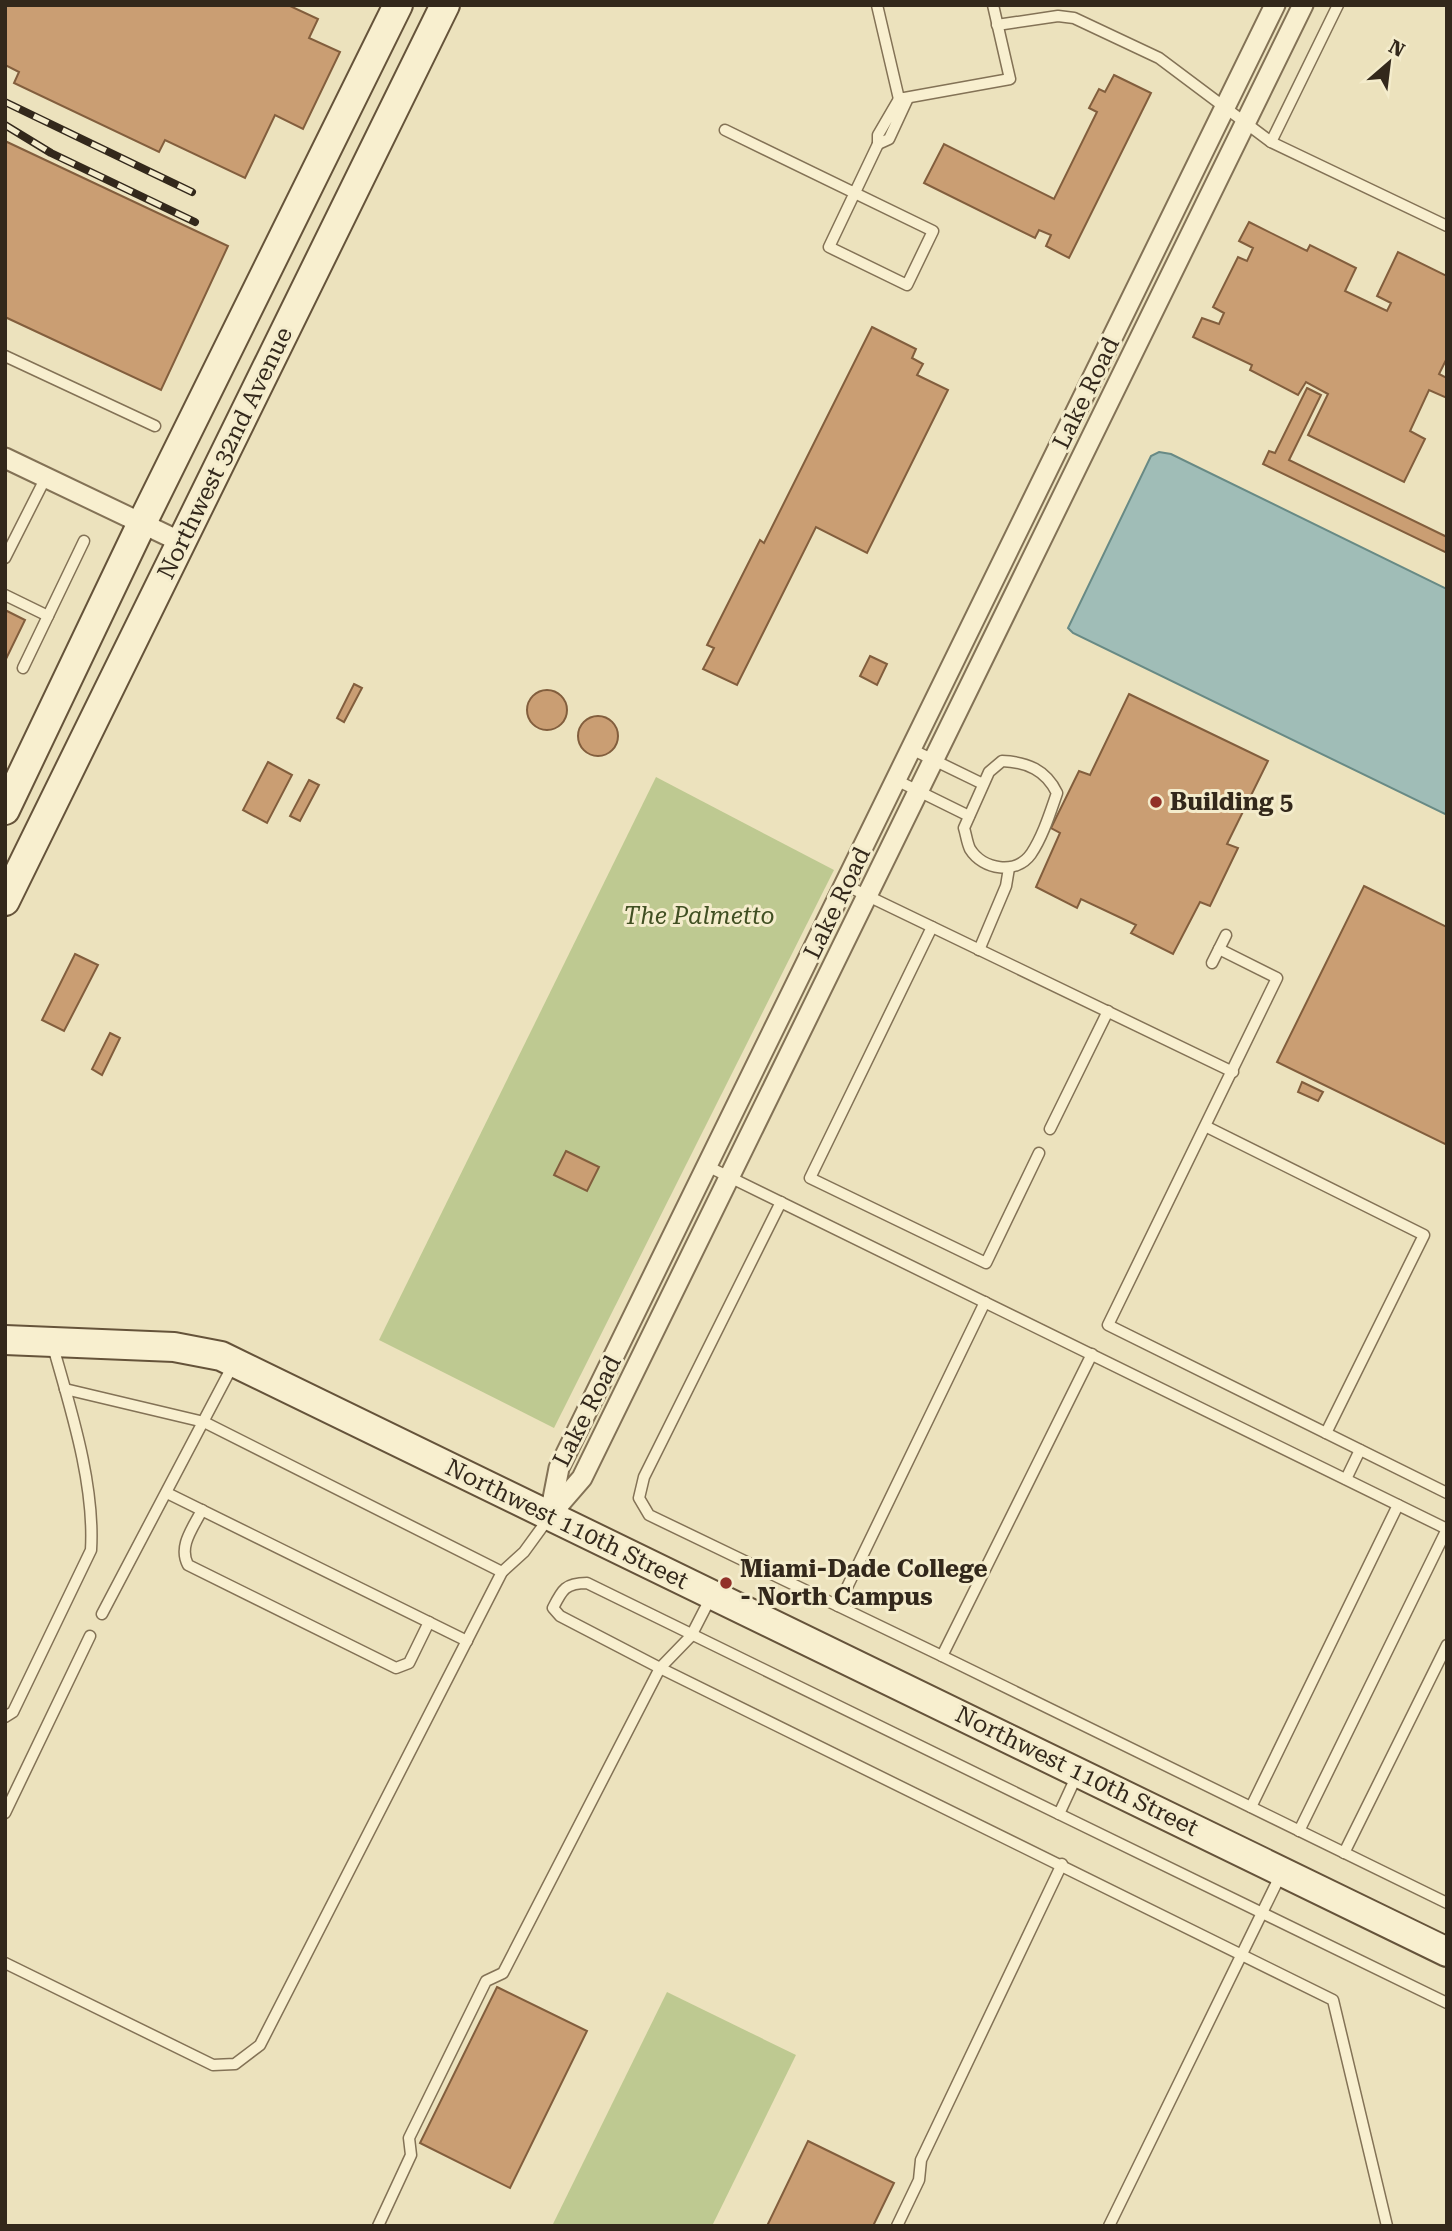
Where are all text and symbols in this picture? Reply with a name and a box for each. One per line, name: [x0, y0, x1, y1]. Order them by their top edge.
north arrow: [1354, 28, 1424, 98]
text: N: [1385, 35, 1409, 62]
street label: Northwest 32nd Avenue: [152, 322, 298, 584]
street label: Lake Road: [1047, 333, 1125, 453]
place label: Building 5: [1170, 788, 1293, 816]
marker: Building 5: [1148, 794, 1164, 810]
street label: Lake Road: [798, 843, 876, 963]
park label: The Palmetto: [624, 902, 774, 930]
street label: Lake Road: [547, 1351, 627, 1471]
street label: Northwest 110th Street: [441, 1453, 693, 1595]
place label: Miami-Dade College - North Campus: [740, 1555, 988, 1611]
marker: Miami-Dade College - North Campus: [718, 1575, 734, 1591]
street label: Northwest 110th Street: [951, 1700, 1203, 1842]

